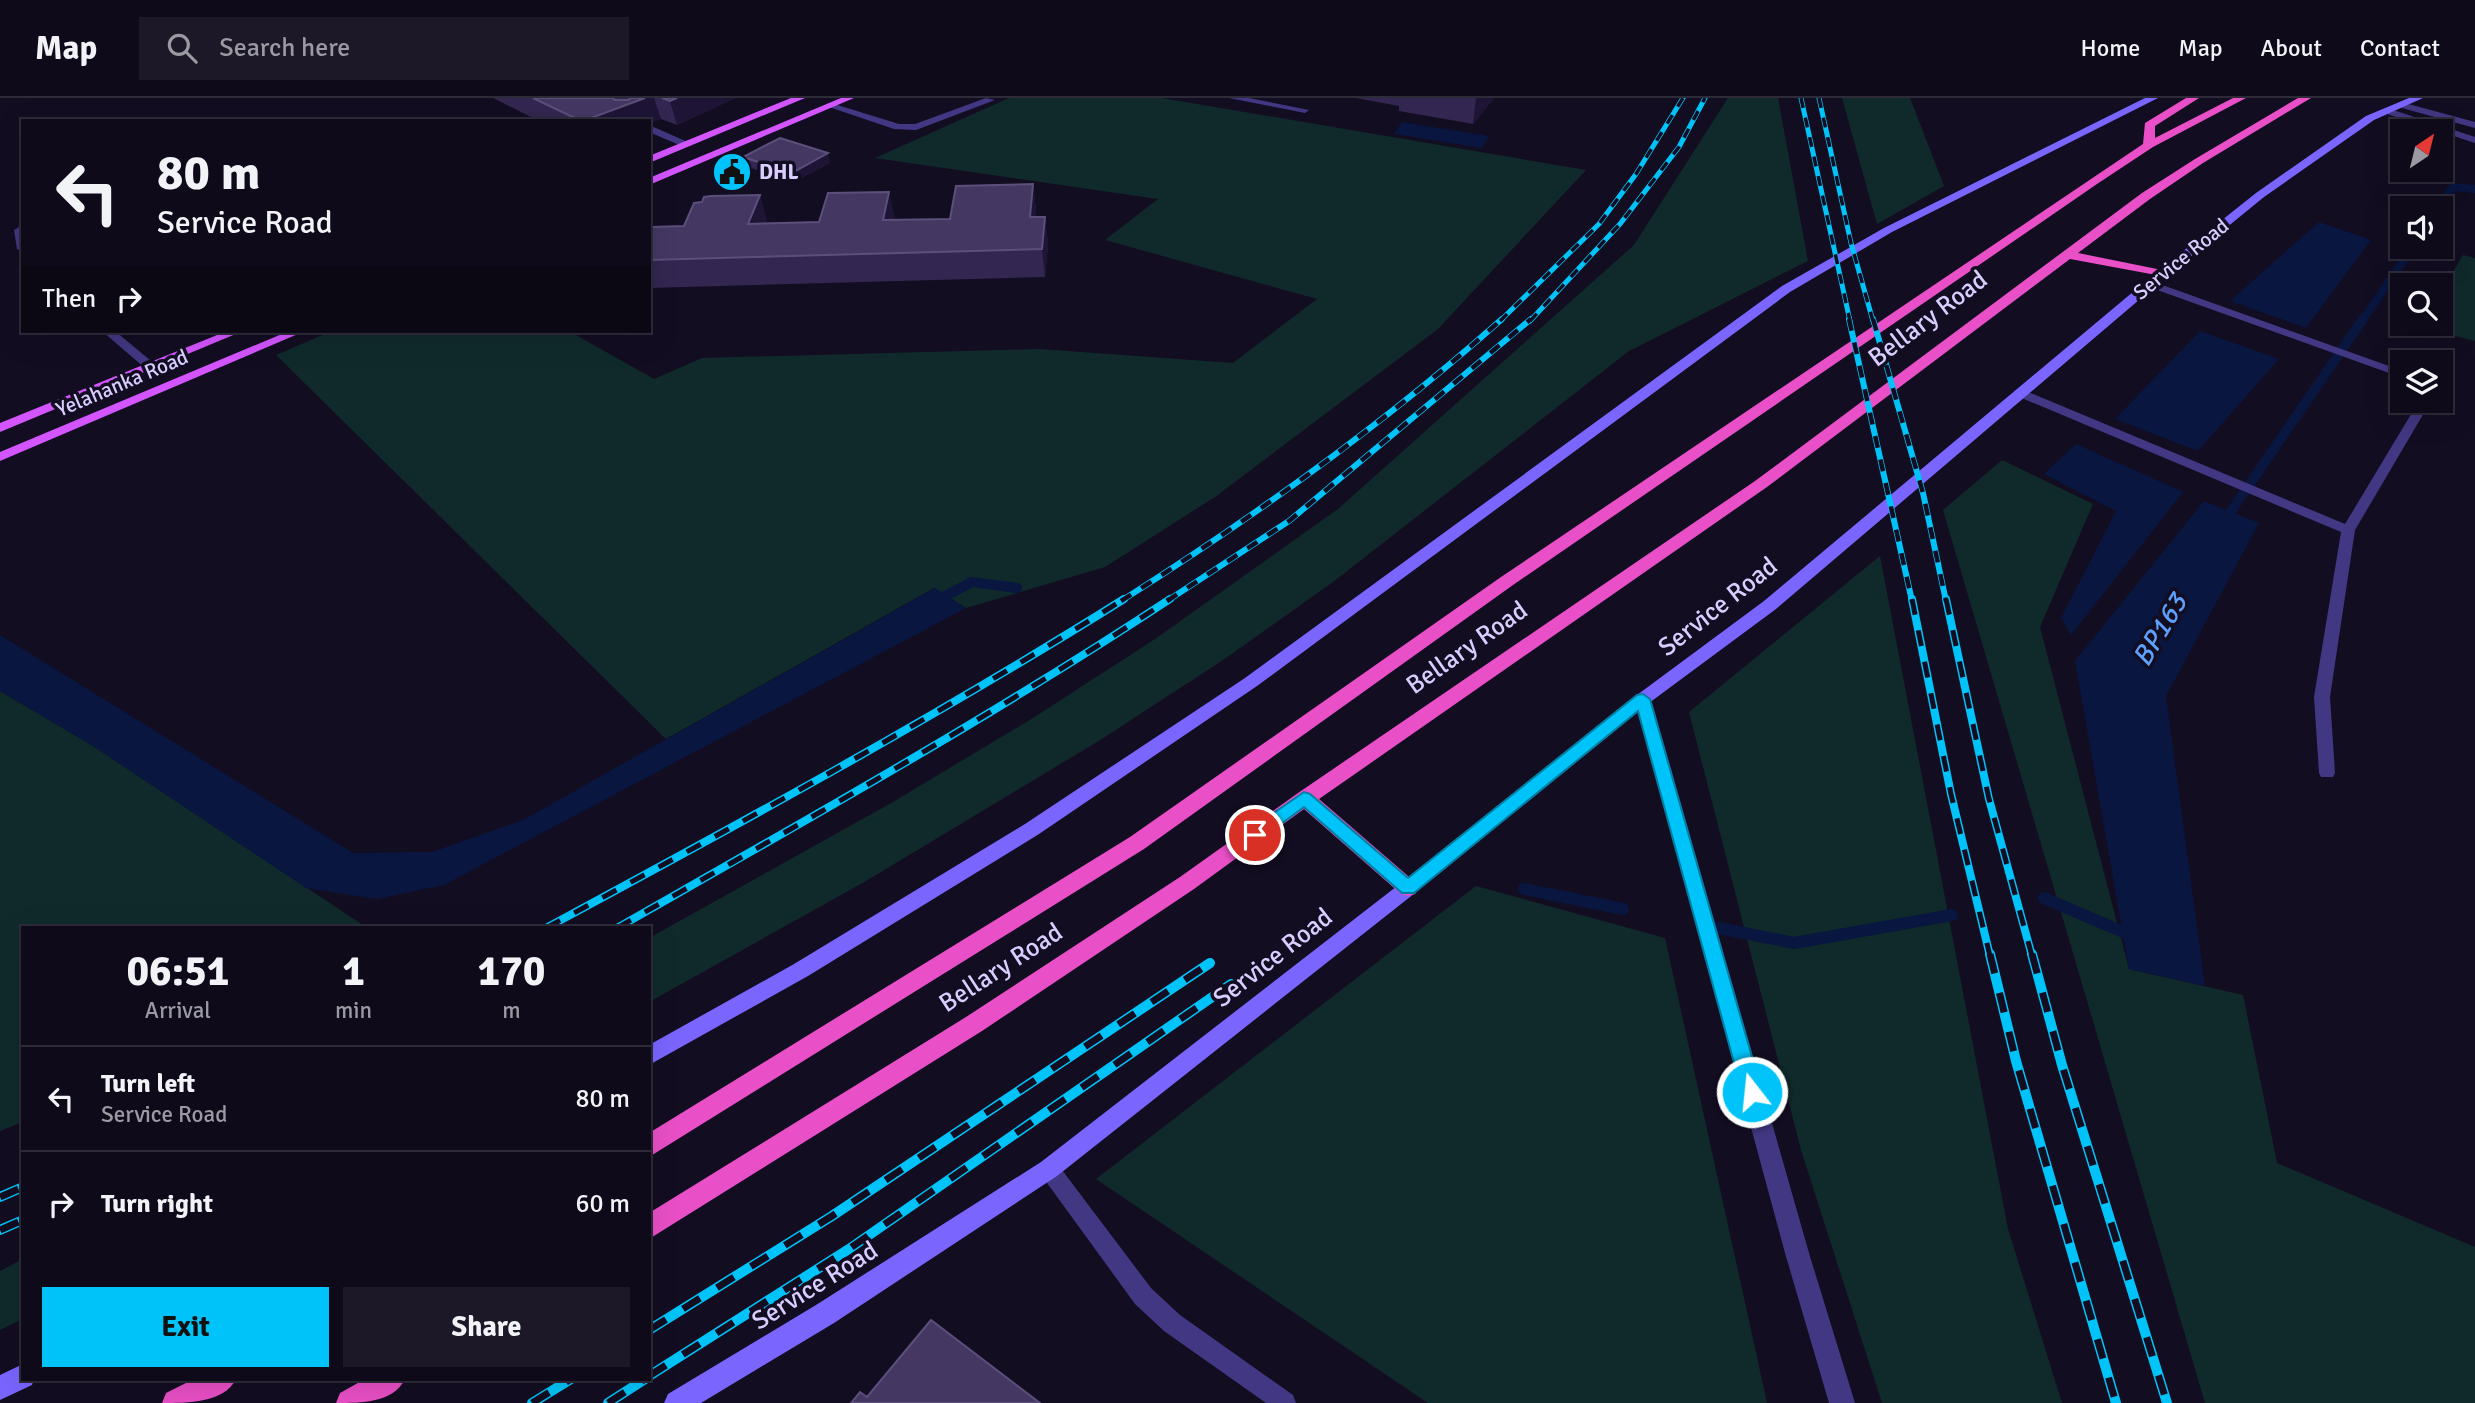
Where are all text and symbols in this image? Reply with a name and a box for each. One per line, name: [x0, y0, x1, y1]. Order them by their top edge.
search box: [139, 17, 629, 80]
text: Map: [35, 28, 97, 69]
icon: search: [163, 29, 201, 67]
text: Search here: [219, 32, 350, 64]
text: Home: [2080, 33, 2140, 63]
text: Map: [2178, 33, 2223, 63]
text: About: [2261, 33, 2322, 63]
text: Contact: [2360, 33, 2440, 63]
north arrow: [2390, 119, 2454, 182]
map controls: [2390, 119, 2453, 413]
text: 80 m: [157, 143, 260, 203]
icon: left: [42, 147, 133, 238]
public building icon: DHL: [711, 151, 753, 193]
place label: DHL: [759, 159, 798, 185]
button: sound: [2390, 196, 2453, 259]
text: Service Road: [157, 203, 333, 242]
street label: Service Road: [2128, 213, 2234, 305]
street label: Bellary Road: [1862, 264, 1994, 374]
button: search: [2390, 273, 2453, 336]
icon: right: [110, 280, 148, 318]
text: Then: [42, 283, 96, 315]
street label: Yelahanka Road: [52, 343, 192, 423]
button: layers: [2390, 350, 2453, 413]
street label: Service Road: [1652, 550, 1784, 664]
water label: BP163: [2125, 586, 2196, 672]
street label: Bellary Road: [1400, 595, 1534, 701]
pin: [1225, 805, 1285, 865]
icon: arrive: [1236, 816, 1274, 854]
street label: Service Road: [1207, 901, 1339, 1015]
street label: Bellary Road: [933, 916, 1069, 1020]
text: 06:51: [126, 946, 230, 997]
text: 1: [342, 946, 365, 997]
text: 170: [477, 946, 546, 997]
text: Arrival: [145, 996, 211, 1025]
text: min: [335, 996, 372, 1025]
text: m: [502, 996, 521, 1025]
position arrow: [1715, 1055, 1789, 1129]
text: Turn left: [101, 1068, 195, 1100]
icon: left: [42, 1080, 80, 1118]
text: 80 m: [575, 1083, 630, 1115]
text: Service Road: [101, 1100, 227, 1129]
icon: right: [42, 1185, 80, 1223]
text: Turn right: [101, 1188, 213, 1220]
text: 60 m: [575, 1188, 630, 1220]
street label: Service Road: [746, 1235, 884, 1337]
button: Exit: [42, 1287, 329, 1367]
button: Share: [343, 1287, 630, 1367]

